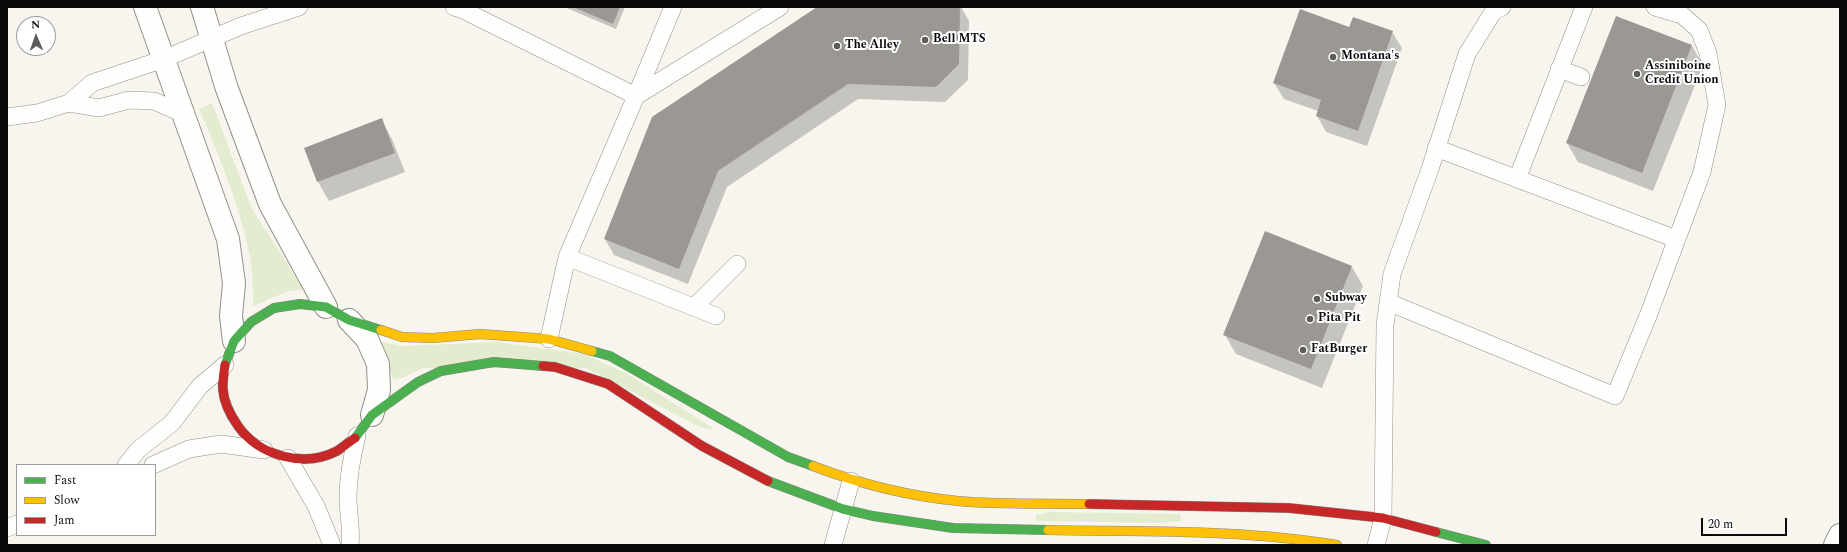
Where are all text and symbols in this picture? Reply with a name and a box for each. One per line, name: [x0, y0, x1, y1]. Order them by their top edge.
north arrow: [16, 16, 56, 56]
text: N: [31, 16, 40, 33]
place label: Bell MTS: [933, 33, 986, 47]
marker: Bell MTS: [920, 35, 930, 45]
place label: The Alley: [845, 39, 899, 53]
marker: The Alley: [832, 41, 842, 51]
place label: Montana's: [1341, 50, 1400, 64]
marker: Montana's: [1328, 52, 1338, 62]
place label: Assiniboine Credit Union: [1645, 60, 1719, 88]
marker: Assiniboine Credit Union: [1632, 69, 1642, 79]
place label: Subway: [1325, 292, 1367, 306]
marker: Subway: [1312, 294, 1322, 304]
place label: Pita Pit: [1318, 312, 1361, 326]
marker: Pita Pit: [1305, 314, 1315, 324]
place label: FatBurger: [1311, 343, 1367, 357]
marker: FatBurger: [1298, 345, 1308, 355]
legend: [16, 464, 156, 536]
text: Fast: [54, 471, 76, 490]
text: Slow: [54, 491, 79, 510]
scale bar: [1703, 510, 1789, 536]
text: Jam: [54, 511, 75, 530]
text: 20 m: [1708, 515, 1733, 534]

